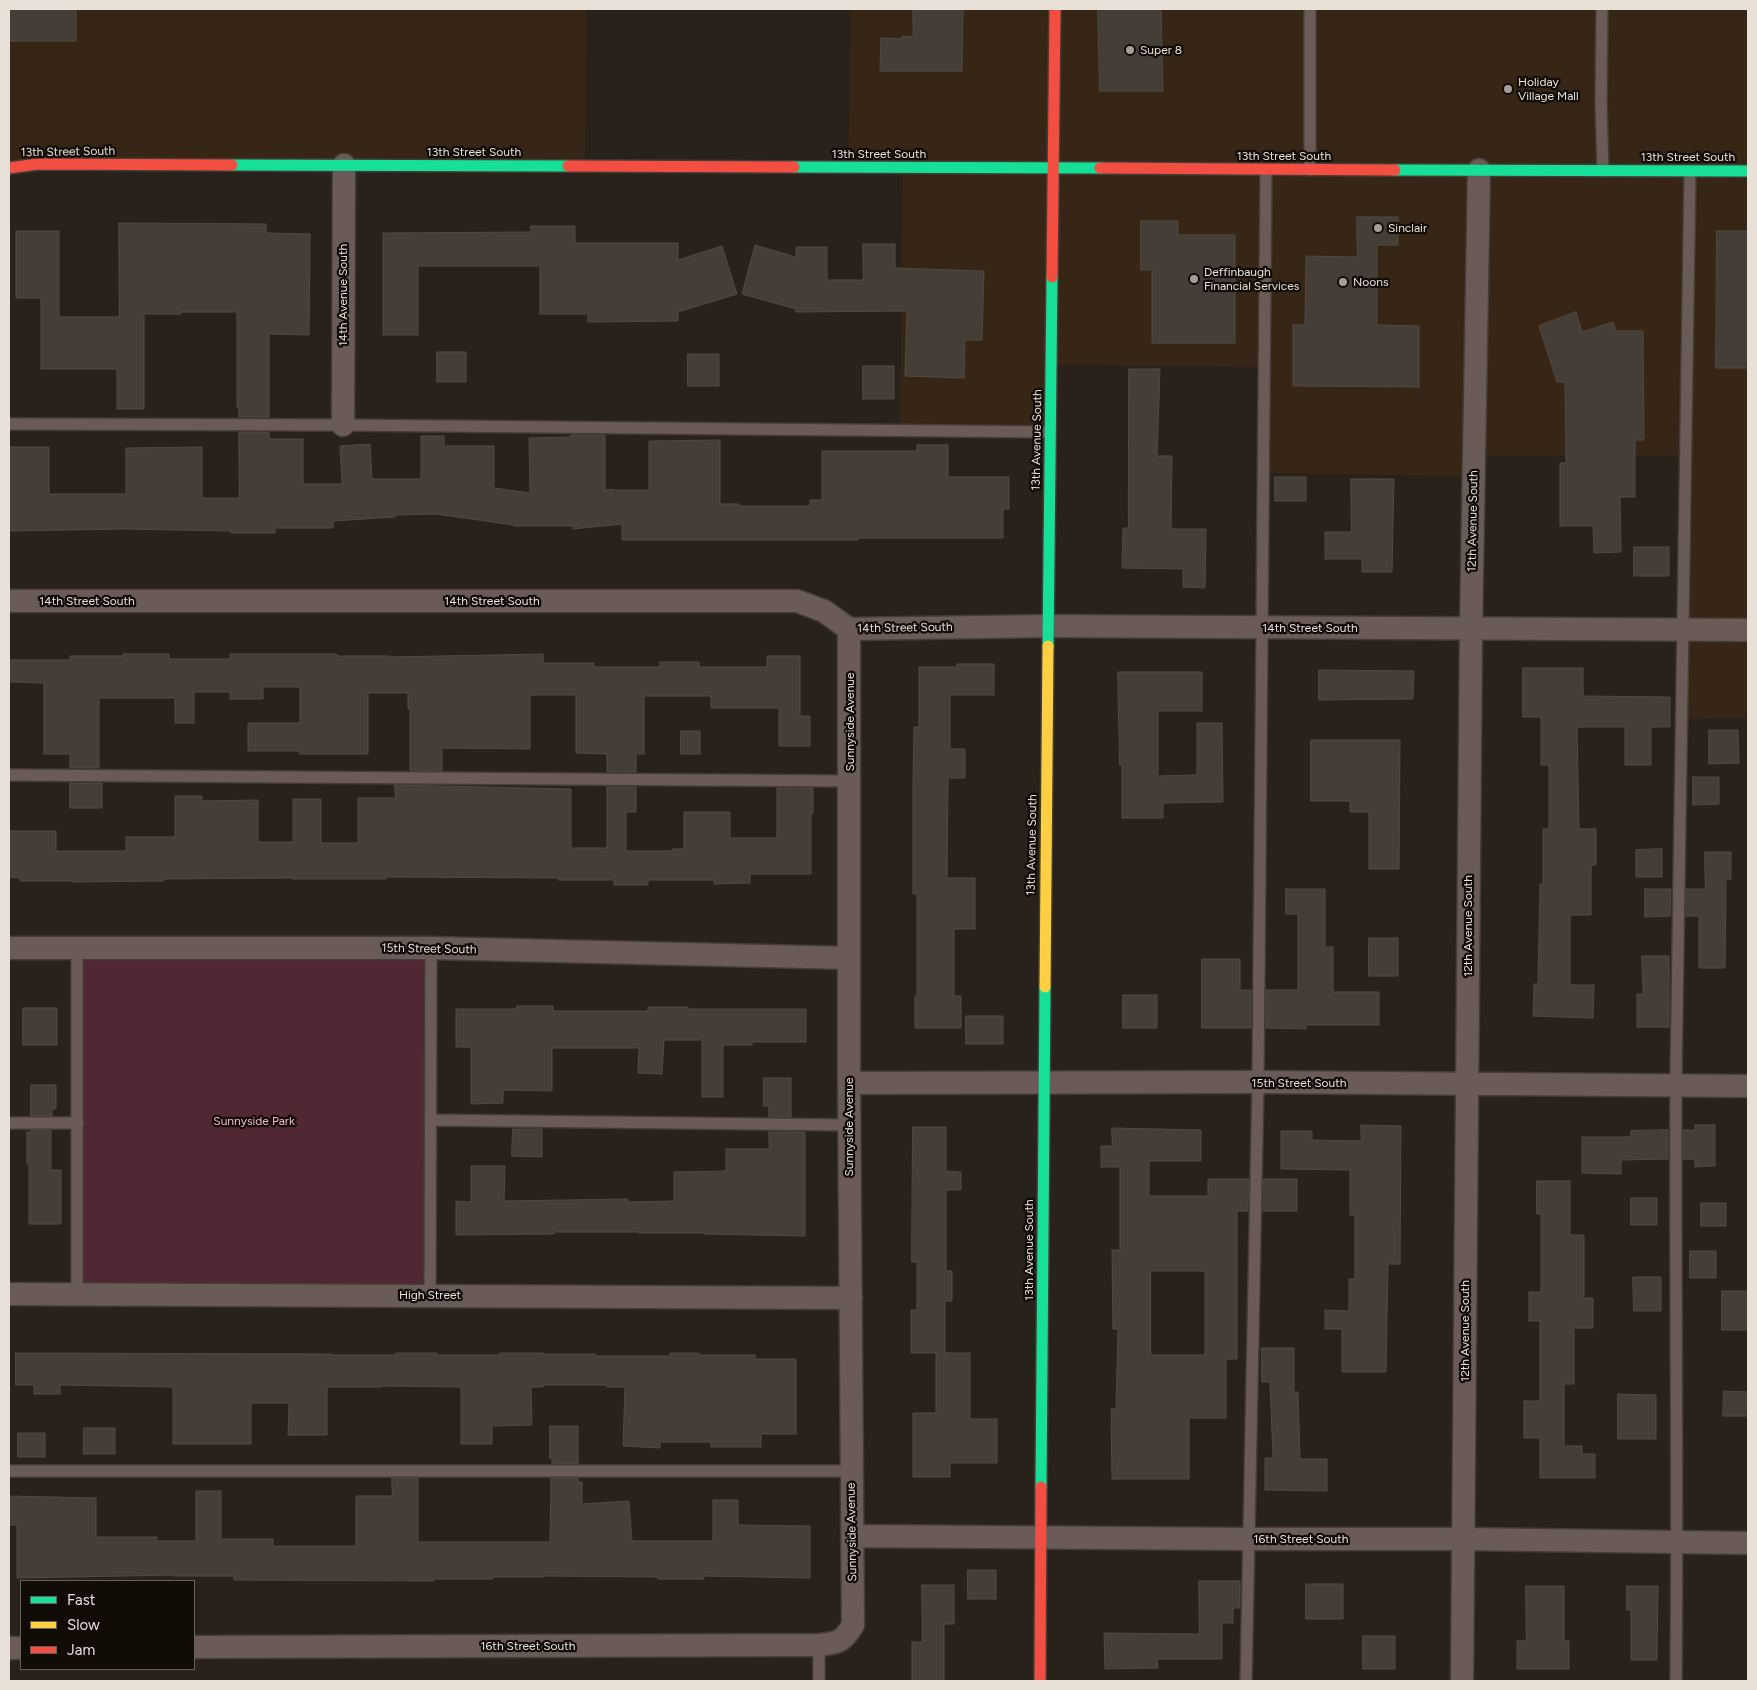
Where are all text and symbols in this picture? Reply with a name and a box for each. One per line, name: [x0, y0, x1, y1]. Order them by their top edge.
place label: Super 8: [1140, 43, 1182, 57]
marker: Super 8: [1124, 44, 1136, 56]
place label: Holiday Village Mall: [1518, 75, 1579, 103]
marker: Holiday Village Mall: [1502, 83, 1514, 95]
street label: 13th Street South: [21, 144, 115, 160]
street label: 13th Street South: [427, 145, 521, 159]
street label: 13th Street South: [832, 147, 926, 161]
street label: 13th Street South: [1237, 149, 1331, 163]
street label: 13th Street South: [1641, 150, 1735, 164]
place label: Sinclair: [1388, 221, 1427, 235]
marker: Sinclair: [1372, 222, 1384, 234]
street label: 14th Avenue South: [336, 244, 350, 346]
place label: Deffinbaugh Financial Services: [1204, 265, 1299, 293]
marker: Deffinbaugh Financial Services: [1188, 273, 1200, 285]
place label: Noons: [1353, 275, 1388, 289]
marker: Noons: [1337, 276, 1349, 288]
street label: 13th Avenue South: [1029, 389, 1045, 491]
street label: 12th Avenue South: [1465, 470, 1481, 572]
street label: 14th Street South: [39, 594, 135, 608]
street label: 14th Street South: [444, 594, 540, 608]
street label: 14th Street South: [857, 620, 953, 636]
street label: 14th Street South: [1262, 621, 1358, 635]
street label: Sunnyside Avenue: [843, 672, 857, 772]
street label: 13th Avenue South: [1024, 794, 1040, 896]
street label: 12th Avenue South: [1461, 875, 1475, 977]
street label: 15th Street South: [381, 941, 477, 957]
street label: 15th Street South: [1252, 1076, 1346, 1090]
street label: Sunnyside Avenue: [842, 1077, 856, 1177]
park label: Sunnyside Park: [213, 1114, 295, 1128]
street label: 13th Avenue South: [1022, 1199, 1036, 1301]
street label: 12th Avenue South: [1458, 1280, 1472, 1382]
street label: High Street: [399, 1288, 461, 1302]
street label: Sunnyside Avenue: [844, 1482, 860, 1582]
street label: 16th Street South: [1254, 1532, 1348, 1546]
legend: [20, 1580, 195, 1670]
text: Fast: [67, 1591, 95, 1609]
text: Slow: [67, 1616, 100, 1634]
street label: 16th Street South: [481, 1639, 575, 1653]
text: Jam: [67, 1641, 95, 1659]

